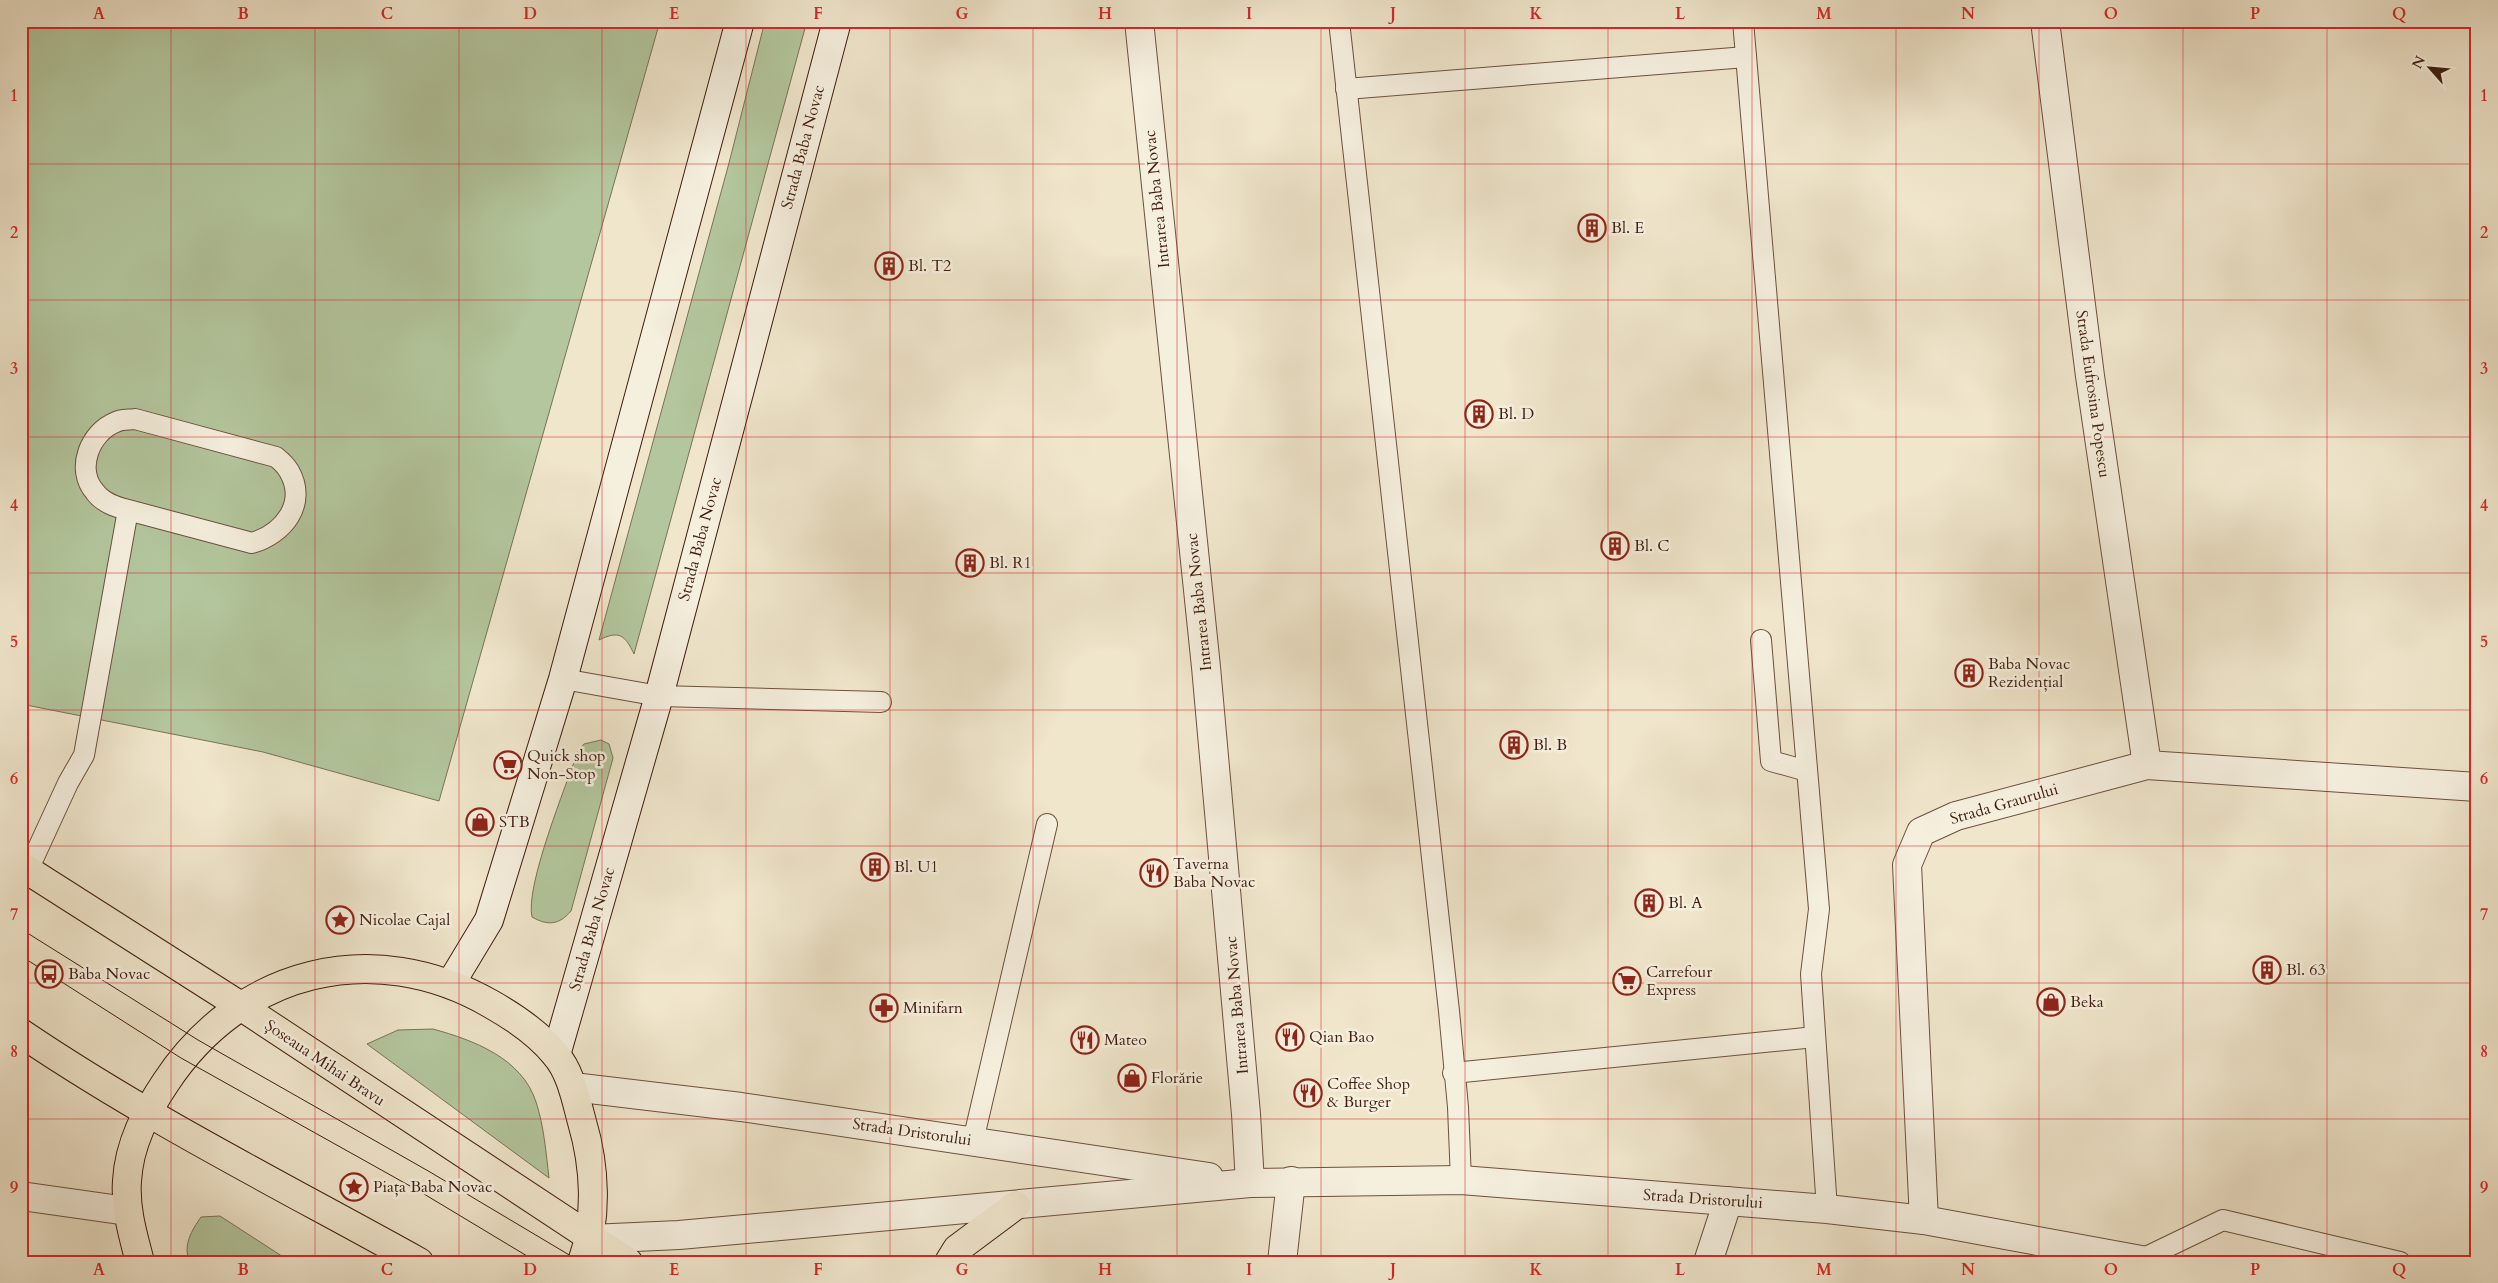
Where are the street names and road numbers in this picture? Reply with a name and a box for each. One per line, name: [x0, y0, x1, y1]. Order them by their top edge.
street label: Strada Baba Novac: [776, 82, 830, 212]
street label: Intrarea Baba Novac: [1139, 129, 1175, 269]
street label: Strada Eufrosina Popescu: [2070, 309, 2116, 479]
street label: Strada Baba Novac: [673, 474, 727, 604]
street label: Intrarea Baba Novac: [1181, 532, 1217, 672]
street label: Strada Graurului: [1947, 778, 2061, 830]
street label: Strada Baba Novac: [564, 865, 620, 993]
street label: Intrarea Baba Novac: [1220, 935, 1254, 1075]
street label: Șoseaua Mihai Bravu: [261, 1015, 390, 1112]
street label: Strada Dristorului: [851, 1113, 973, 1151]
street label: Strada Dristorului: [1642, 1184, 1764, 1214]

